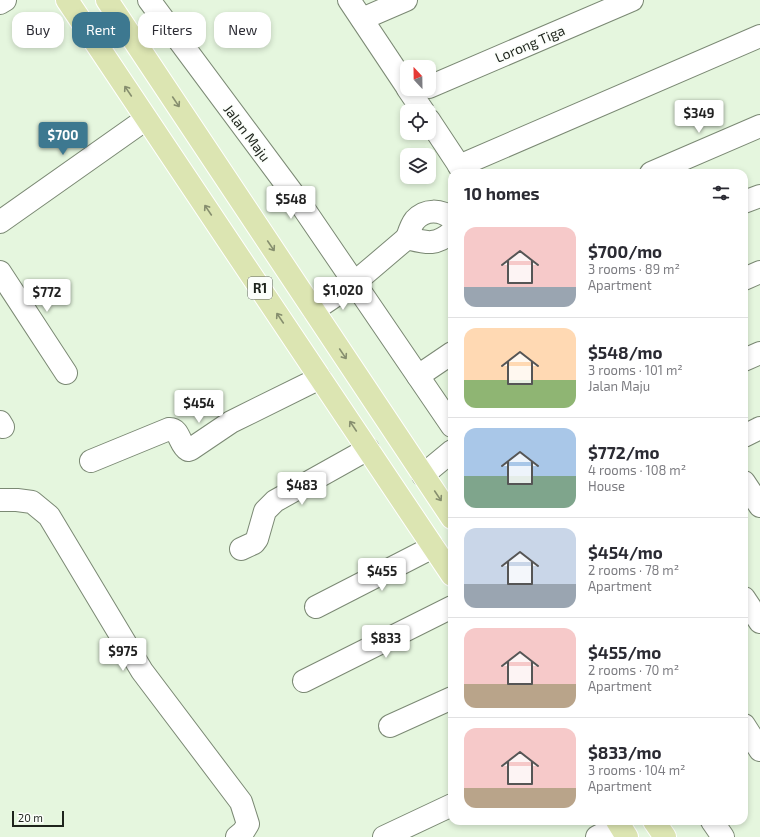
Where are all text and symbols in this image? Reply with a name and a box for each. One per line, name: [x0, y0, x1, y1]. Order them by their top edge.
chip: Buy: [12, 12, 64, 48]
chip: Rent: [72, 12, 130, 48]
chip: Filters: [138, 12, 206, 48]
chip: New: [214, 12, 271, 48]
street label: Lorong Tiga: [492, 21, 567, 66]
north arrow: [400, 60, 436, 96]
map controls: [400, 60, 436, 184]
one-way arrow: [124, 85, 132, 96]
one-way arrow: [171, 97, 180, 108]
pin: $349: [675, 100, 723, 134]
street label: Jalan Maju: [220, 101, 274, 165]
button: locate: [400, 104, 436, 140]
text: $349: [684, 105, 714, 121]
pin: $700: [39, 122, 87, 156]
text: $700: [48, 127, 78, 143]
button: layers: [400, 148, 436, 184]
icon: filters: [710, 182, 732, 204]
text: 10 homes: [464, 183, 540, 203]
pin: $548: [267, 186, 315, 220]
text: $548: [275, 191, 307, 207]
one-way arrow: [204, 205, 212, 216]
one-way arrow: [267, 240, 275, 251]
text: $700/mo: [588, 241, 662, 261]
icon: home: [496, 243, 544, 291]
text: 3 rooms · 89 m²: [588, 261, 680, 277]
road number: R1: [248, 277, 272, 299]
pin: $1,020: [310, 277, 376, 311]
text: Apartment: [588, 277, 652, 293]
pin: $772: [23, 279, 71, 313]
text: $1,020: [323, 282, 363, 298]
text: $772: [33, 284, 61, 300]
one-way arrow: [276, 313, 284, 324]
text: $548/mo: [588, 342, 663, 362]
icon: home: [496, 344, 544, 392]
one-way arrow: [339, 348, 347, 359]
text: 3 rooms · 101 m²: [588, 362, 683, 378]
text: Jalan Maju: [588, 378, 650, 394]
pin: $454: [175, 390, 223, 424]
text: $454: [183, 395, 215, 411]
one-way arrow: [348, 420, 356, 432]
text: $772/mo: [588, 442, 660, 462]
icon: home: [496, 444, 544, 492]
text: 4 rooms · 108 m²: [588, 462, 686, 478]
pin: $483: [278, 472, 326, 506]
text: $483: [286, 477, 318, 493]
text: House: [588, 478, 625, 494]
one-way arrow: [434, 490, 442, 502]
text: $454/mo: [588, 542, 663, 562]
icon: home: [496, 544, 544, 592]
pin: $455: [358, 558, 406, 592]
text: 2 rooms · 78 m²: [588, 562, 679, 578]
text: $455: [367, 563, 397, 579]
text: Apartment: [588, 578, 652, 594]
pin: $833: [362, 625, 410, 659]
text: $833: [371, 630, 401, 646]
pin: $975: [99, 638, 147, 672]
text: $455/mo: [588, 642, 661, 662]
text: $975: [108, 643, 138, 659]
icon: home: [496, 644, 544, 692]
text: 2 rooms · 70 m²: [588, 662, 679, 678]
text: Apartment: [588, 678, 652, 694]
text: $833/mo: [588, 742, 662, 762]
icon: home: [496, 744, 544, 792]
text: 3 rooms · 104 m²: [588, 762, 685, 778]
text: Apartment: [588, 778, 652, 794]
scale bar: [12, 809, 64, 828]
text: 20 m: [18, 811, 43, 824]

